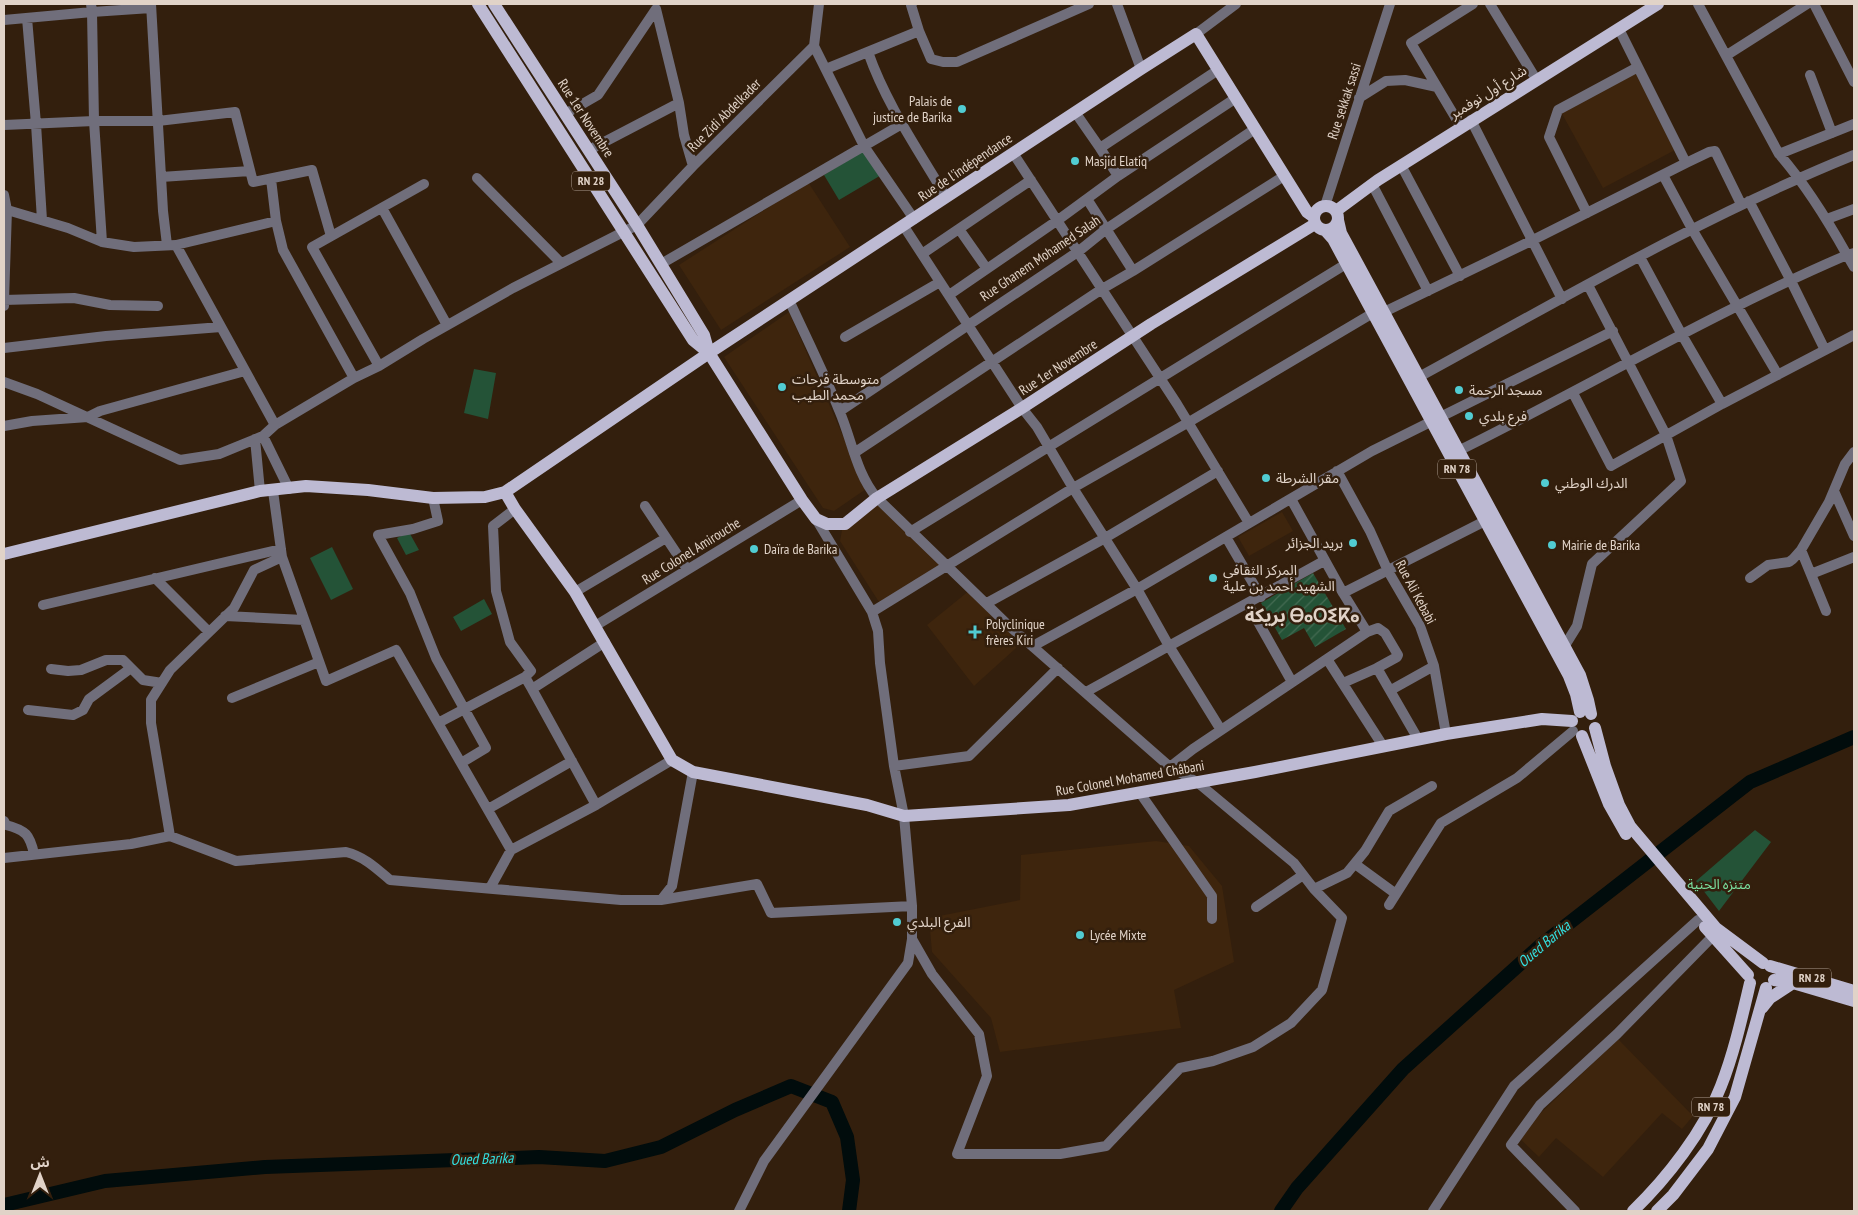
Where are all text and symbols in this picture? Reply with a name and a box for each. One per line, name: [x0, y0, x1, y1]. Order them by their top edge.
street label: Rue sekkak sassi: [1323, 60, 1365, 142]
street label: شارع أول نوفمبر: [1445, 61, 1531, 125]
street label: Rue Zidi Abdelkader: [683, 74, 765, 156]
street label: Rue 1er Novembre: [554, 75, 618, 161]
place label: Palais de justice de Barika: [873, 92, 952, 126]
marker: Palais de justice de Barika: [956, 103, 968, 115]
street label: Rue de l'indépendance: [915, 129, 1016, 205]
place label: Masjid Elatiq: [1085, 152, 1147, 170]
marker: Masjid Elatiq: [1069, 155, 1081, 167]
road number: RN 28: [572, 172, 610, 190]
street label: Rue Ghanem Mohamed Salah: [976, 211, 1104, 305]
street label: Rue 1er Novembre: [1015, 335, 1101, 399]
place label: متوسطة فرحات محمد الطيب: [792, 370, 879, 404]
marker: متوسطة فرحات محمد الطيب: [776, 381, 788, 393]
place label: مسجد الرحمة: [1469, 381, 1543, 399]
marker: مسجد الرحمة: [1453, 384, 1465, 396]
place label: فرع بلدي: [1479, 407, 1527, 427]
marker: فرع بلدي: [1463, 410, 1475, 422]
road number: RN 78: [1438, 459, 1476, 478]
place label: مقر الشرطة: [1276, 469, 1339, 487]
marker: مقر الشرطة: [1260, 472, 1272, 484]
place label: الدرك الوطني: [1555, 474, 1628, 494]
marker: الدرك الوطني: [1539, 477, 1551, 489]
street label: Rue Colonel Amirouche: [639, 513, 744, 588]
place label: بريد الجزائر: [1285, 534, 1343, 552]
place label: Mairie de Barika: [1562, 536, 1640, 554]
marker: بريد الجزائر: [1347, 537, 1359, 549]
marker: Mairie de Barika: [1546, 539, 1558, 551]
place label: Daïra de Barika: [764, 540, 837, 558]
marker: Daïra de Barika: [748, 543, 760, 555]
street label: Rue Ali Kebabi: [1392, 557, 1440, 627]
place label: المركز الثقافي الشهيد أحمد بن علية: [1223, 561, 1335, 595]
marker: المركز الثقافي الشهيد أحمد بن علية: [1207, 572, 1219, 584]
district label: بريكة ⴱⴰⵔⵉⴽⴰ: [1245, 603, 1359, 627]
place label: Polyclinique frères Kiri: [986, 615, 1045, 649]
marker: Polyclinique frères Kiri: [968, 625, 982, 639]
street label: Rue Colonel Mohamed Châbani: [1054, 756, 1206, 800]
park label: متنزه الحنية: [1687, 875, 1751, 893]
place label: الفرع البلدي: [907, 913, 971, 933]
water label: Oued Barika: [1513, 915, 1575, 971]
marker: الفرع البلدي: [891, 916, 903, 928]
place label: Lycée Mixte: [1090, 926, 1147, 944]
marker: Lycée Mixte: [1074, 929, 1086, 941]
road number: RN 28: [1793, 968, 1831, 988]
road number: RN 78: [1692, 1098, 1730, 1116]
water label: Oued Barika: [450, 1148, 515, 1169]
north arrow: [15, 1150, 65, 1200]
text: ش: [30, 1153, 50, 1171]

